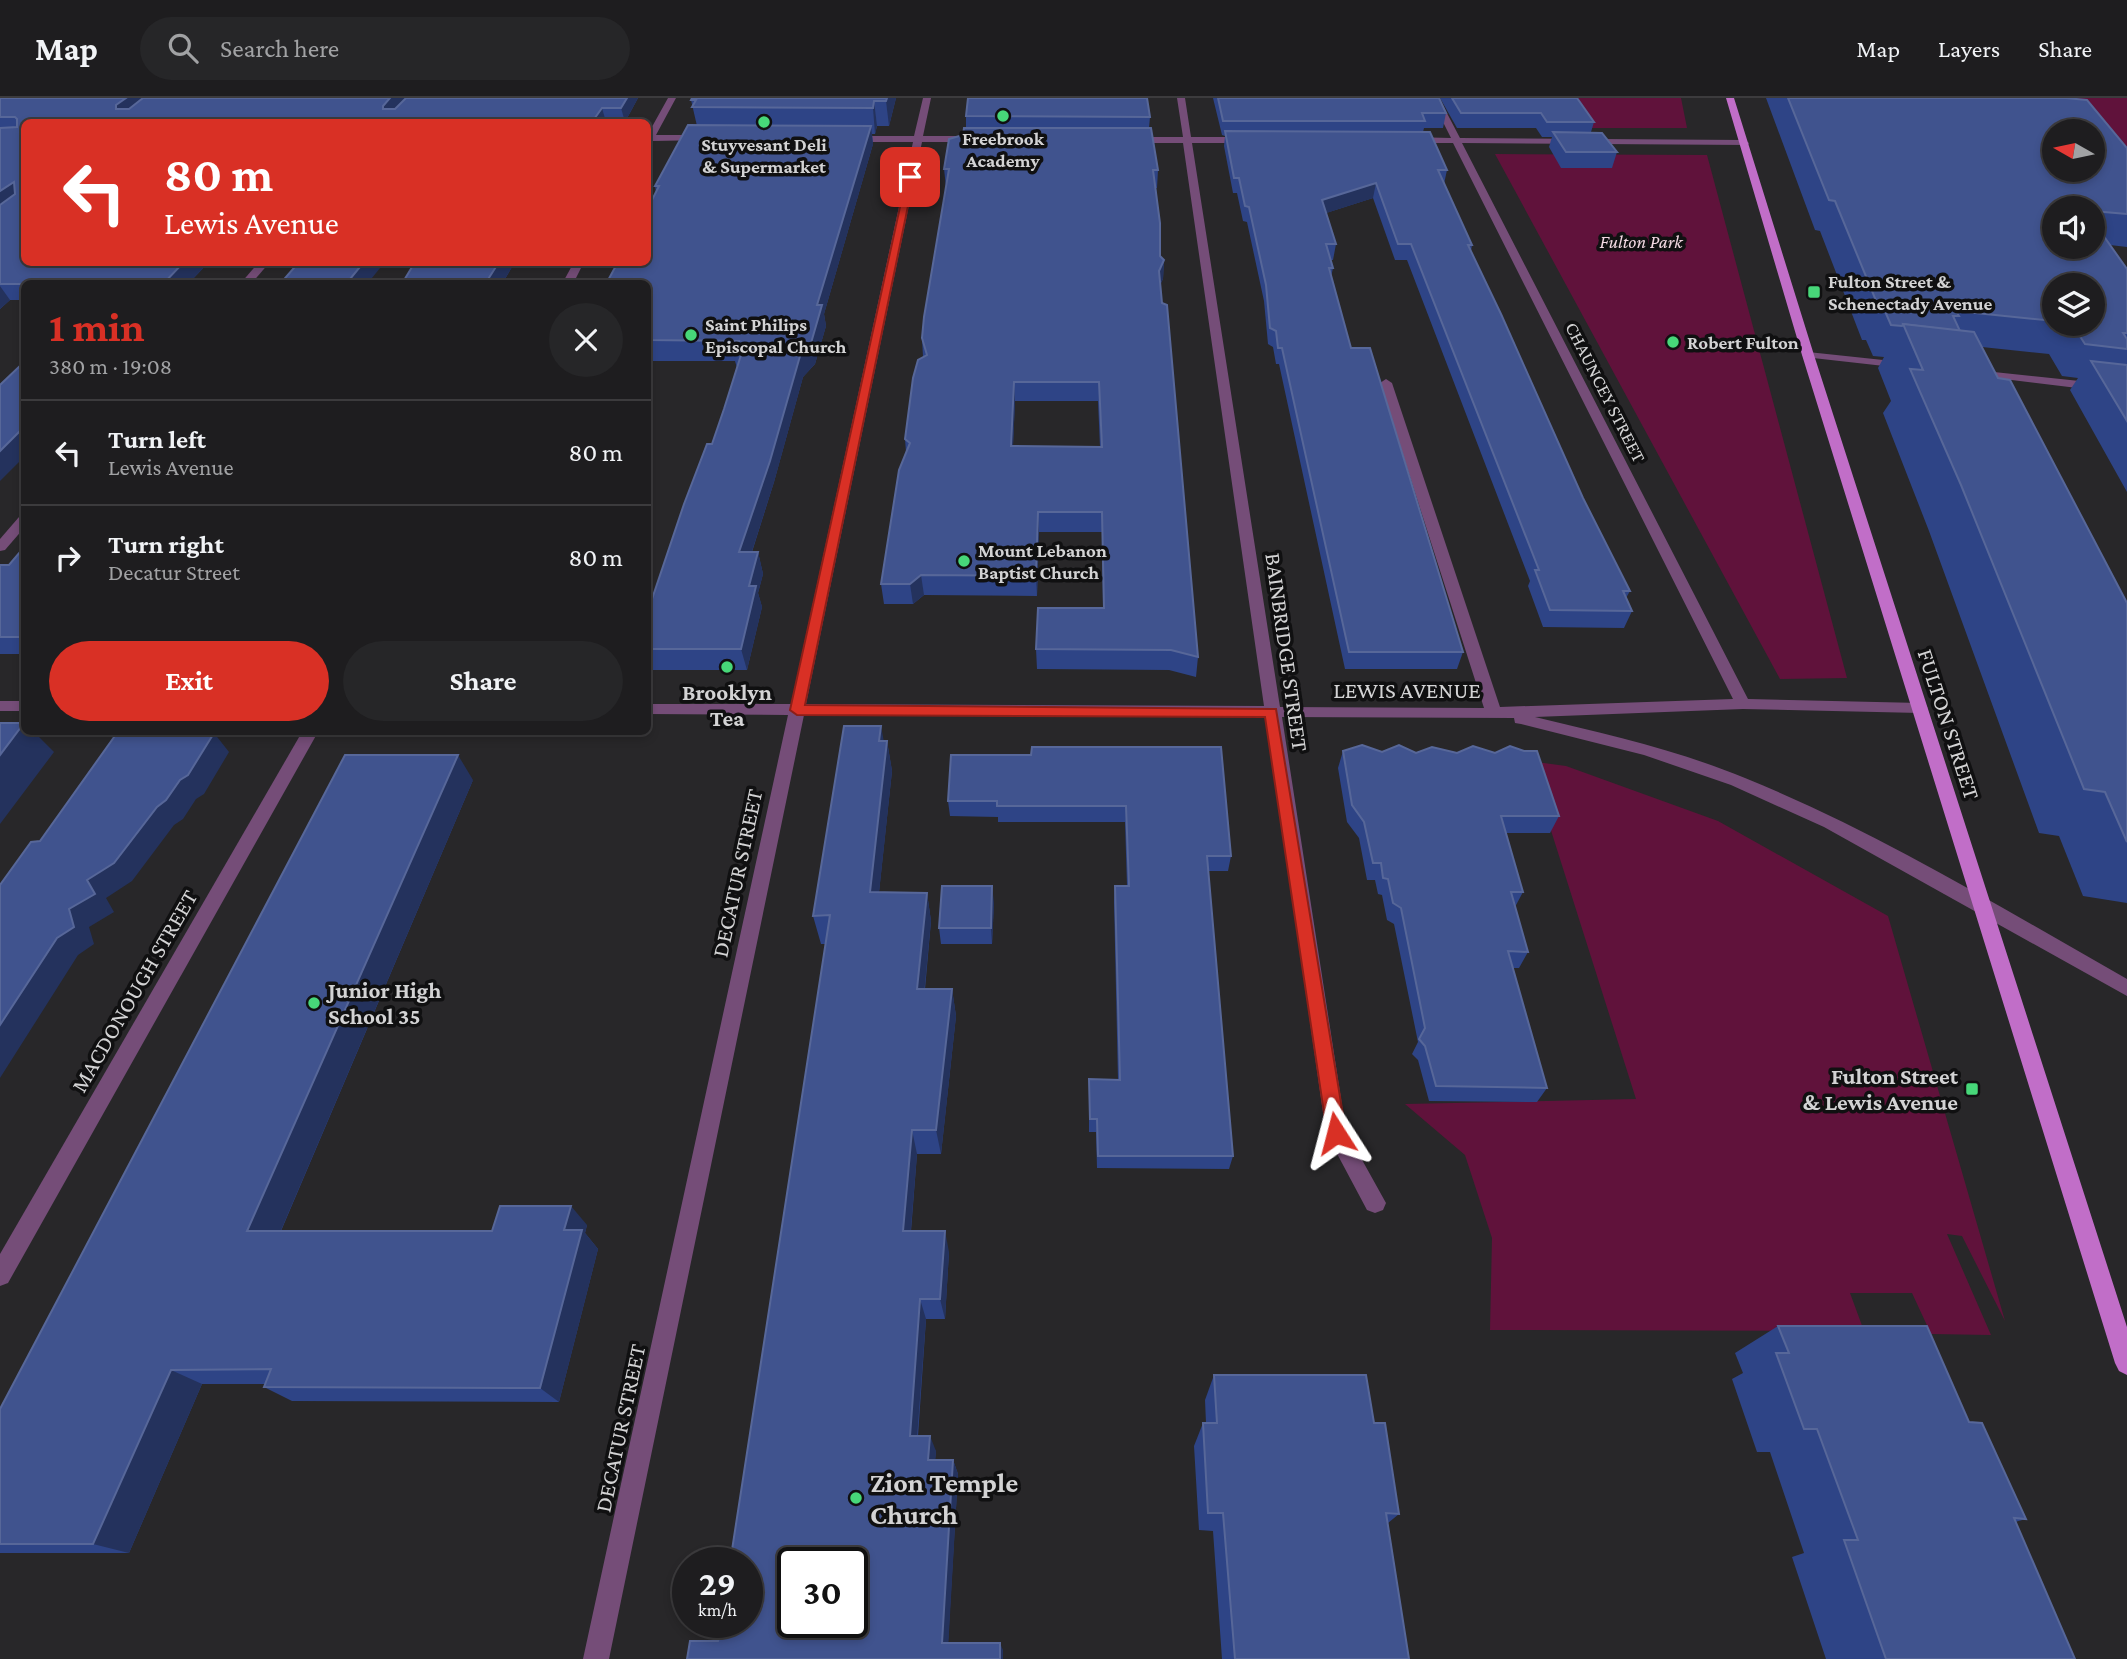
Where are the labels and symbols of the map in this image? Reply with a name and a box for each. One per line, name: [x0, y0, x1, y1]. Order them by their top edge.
marker: Freebrook Academy: [995, 108, 1011, 124]
marker: Stuyvesant Deli & Supermarket: [756, 114, 772, 130]
north arrow: [2042, 119, 2105, 182]
place label: Freebrook Academy: [962, 128, 1045, 171]
place label: Stuyvesant Deli & Supermarket: [701, 134, 827, 177]
pin: [880, 147, 940, 207]
park label: Fulton Park: [1599, 231, 1683, 252]
place label: Fulton Street & Schenectady Avenue: [1828, 271, 1992, 314]
marker: Fulton Street & Schenectady Avenue: [1806, 284, 1822, 300]
place label: Saint Philips Episcopal Church: [705, 314, 847, 357]
street label: CHAUNCEY STREET: [1561, 319, 1650, 466]
marker: Saint Philips Episcopal Church: [683, 327, 699, 343]
place label: Robert Fulton: [1687, 332, 1799, 353]
marker: Robert Fulton: [1665, 334, 1681, 350]
place label: Mount Lebanon Baptist Church: [978, 540, 1107, 583]
street label: BAINBRIDGE STREET: [1260, 551, 1314, 753]
marker: Mount Lebanon Baptist Church: [956, 553, 972, 569]
street label: FULTON STREET: [1912, 645, 1986, 803]
marker: Brooklyn Tea: [719, 659, 735, 675]
street label: LEWIS AVENUE: [1333, 677, 1481, 703]
place label: Brooklyn Tea: [682, 679, 772, 731]
street label: DECATUR STREET: [706, 786, 768, 959]
street label: MACDONOUGH STREET: [65, 885, 203, 1097]
place label: Junior High School 35: [326, 977, 441, 1029]
marker: Junior High School 35: [306, 995, 322, 1011]
place label: Fulton Street & Lewis Avenue: [1803, 1063, 1959, 1115]
marker: Fulton Street & Lewis Avenue: [1964, 1081, 1980, 1097]
position arrow: [1299, 1096, 1373, 1170]
street label: DECATUR STREET: [589, 1341, 651, 1514]
place label: Zion Temple Church: [870, 1467, 1018, 1530]
marker: Zion Temple Church: [848, 1490, 864, 1506]
speed limit sign: 30: [777, 1547, 868, 1638]

